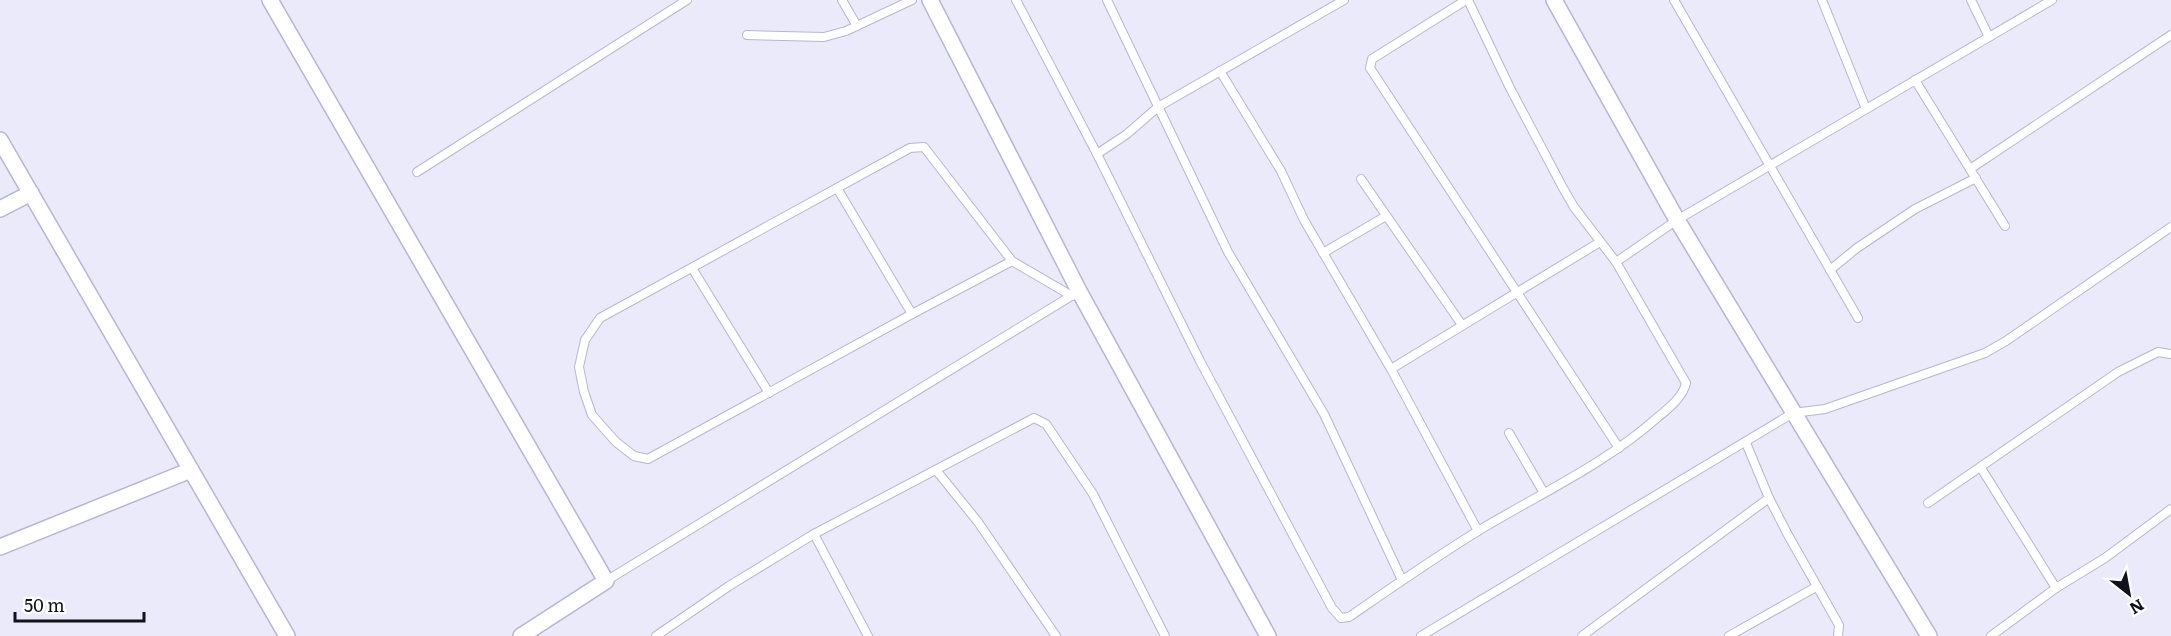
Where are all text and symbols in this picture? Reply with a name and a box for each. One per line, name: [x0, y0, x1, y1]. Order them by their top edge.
north arrow: [2099, 564, 2159, 624]
scale bar: [15, 585, 144, 623]
text: 50 m: [24, 591, 65, 618]
text: N: [2125, 594, 2149, 621]

